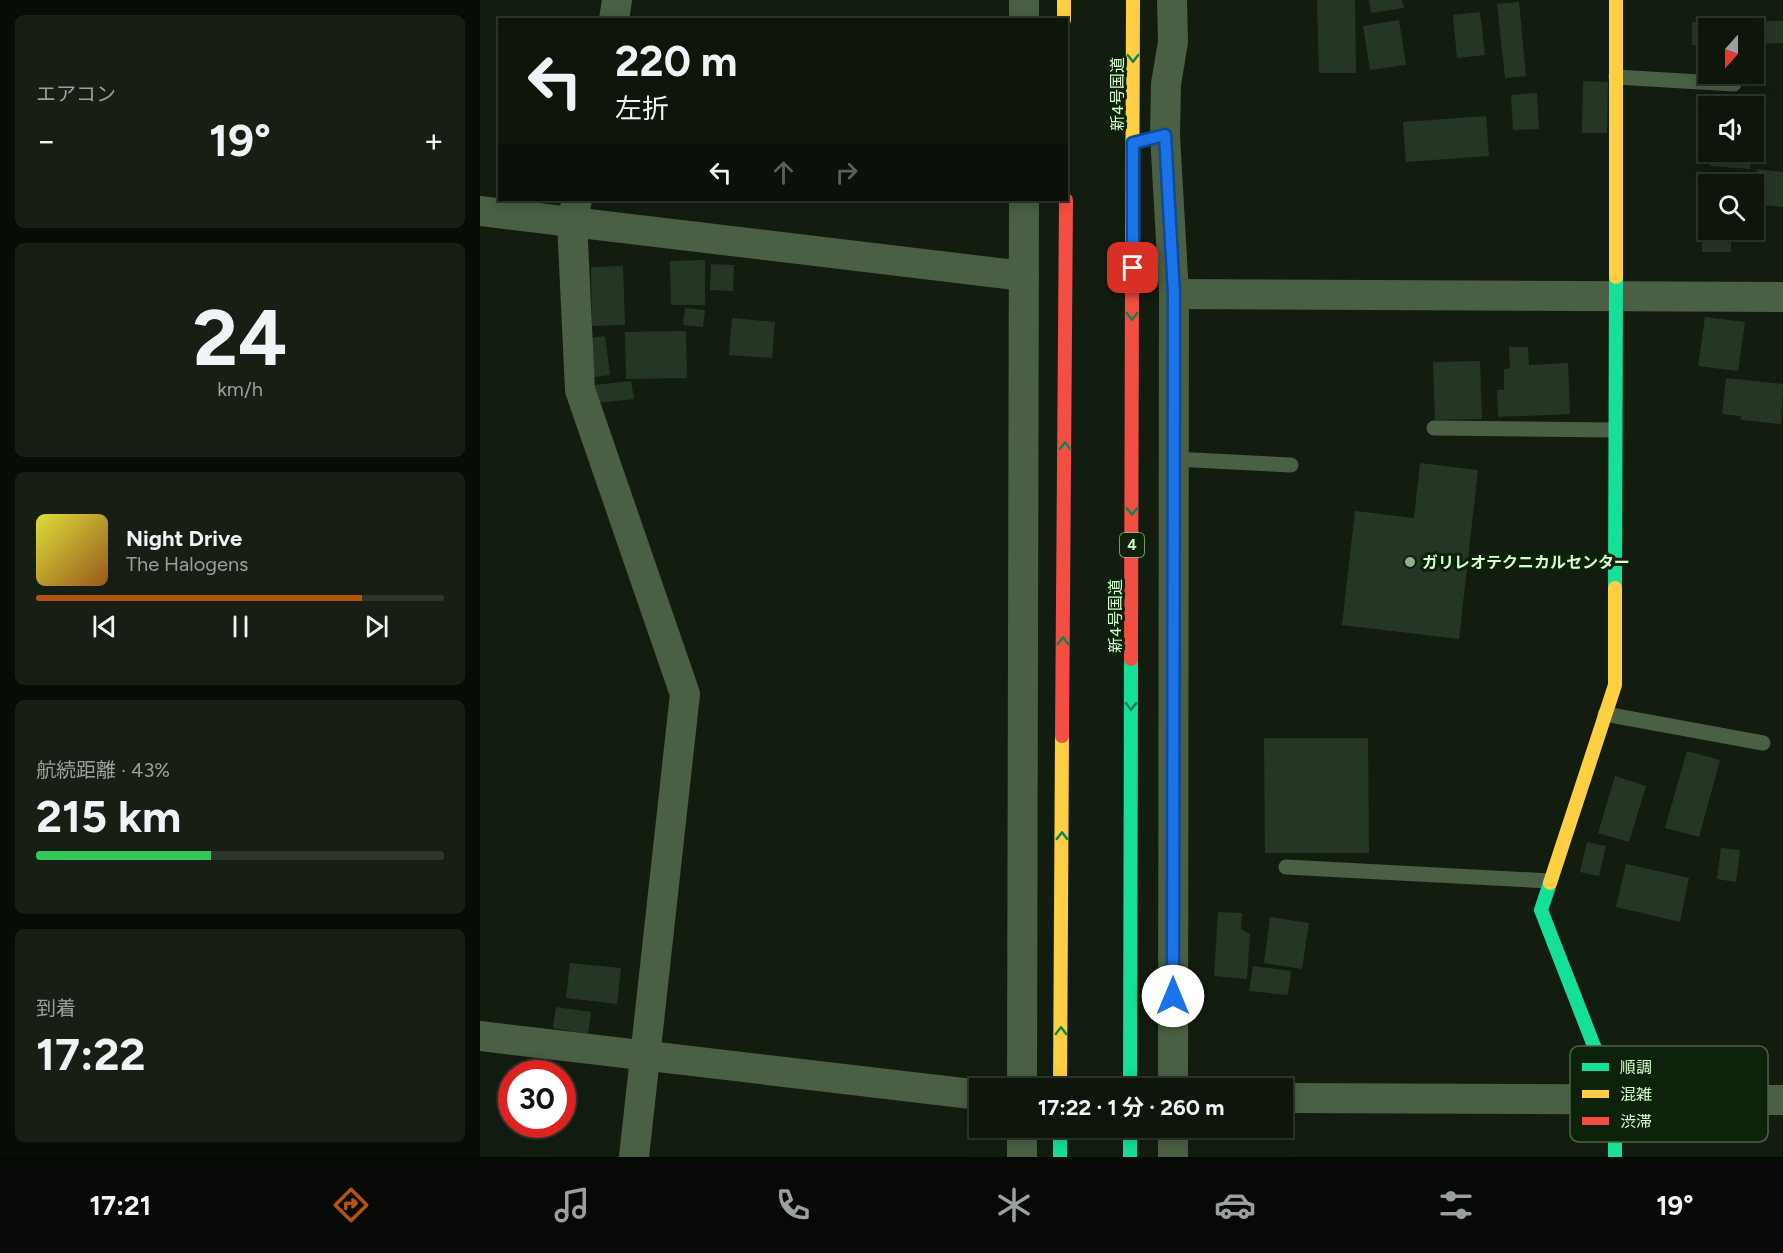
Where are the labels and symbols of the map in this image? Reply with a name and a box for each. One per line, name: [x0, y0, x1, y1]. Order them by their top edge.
north arrow: [1698, 18, 1764, 84]
one-way arrow: [1127, 54, 1139, 63]
street label: 新4号国道: [1108, 57, 1127, 131]
pin: [1107, 242, 1158, 293]
one-way arrow: [1126, 312, 1138, 321]
one-way arrow: [1059, 441, 1071, 450]
one-way arrow: [1126, 507, 1138, 516]
road number: 4: [1120, 533, 1144, 557]
place label: ガリレオテクニカルセンター: [1422, 553, 1630, 572]
marker: ガリレオテクニカルセンター: [1403, 555, 1417, 569]
street label: 新4号国道: [1106, 579, 1125, 653]
one-way arrow: [1057, 636, 1070, 645]
one-way arrow: [1125, 702, 1137, 711]
one-way arrow: [1056, 831, 1068, 840]
position arrow: [1141, 964, 1205, 1028]
one-way arrow: [1055, 1026, 1067, 1035]
legend: [1570, 1046, 1768, 1142]
text: 順調: [1620, 1058, 1652, 1077]
speed limit sign: 30: [498, 1060, 576, 1138]
text: 混雑: [1620, 1085, 1652, 1104]
text: 渋滞: [1620, 1112, 1652, 1131]

